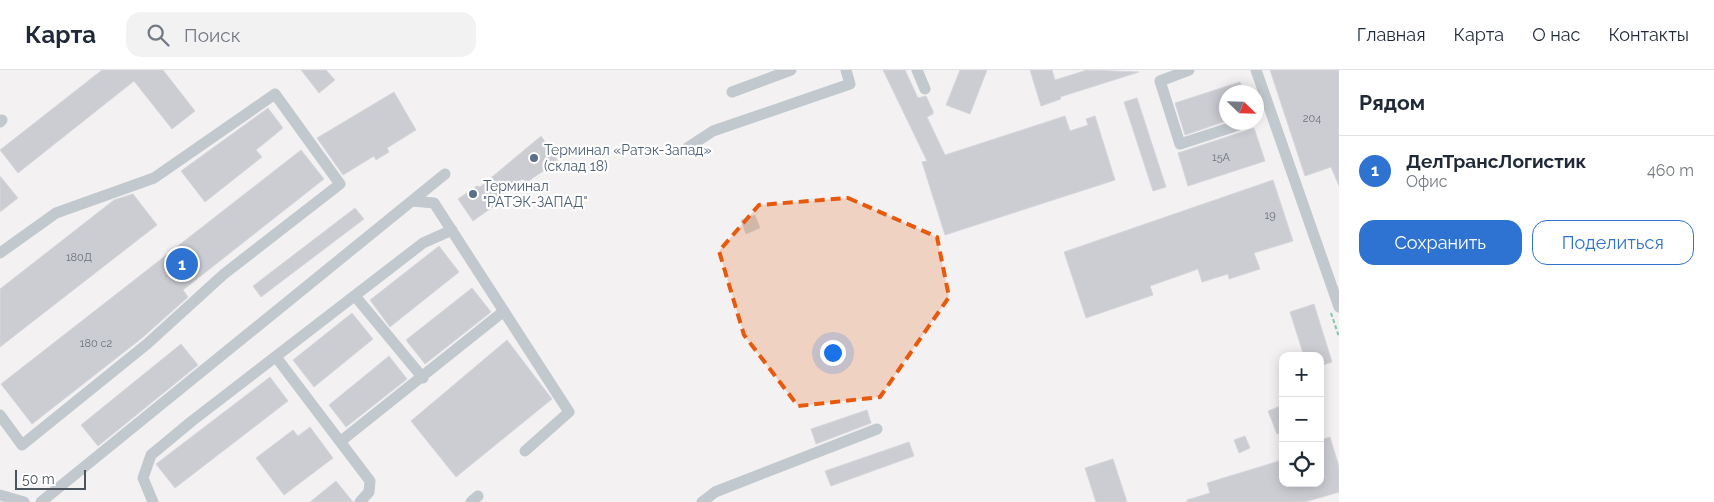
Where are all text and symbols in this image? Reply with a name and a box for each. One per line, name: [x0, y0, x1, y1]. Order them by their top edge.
search box: [126, 12, 476, 57]
text: Карта: [25, 20, 96, 49]
icon: search: [144, 21, 172, 49]
text: Поиск: [184, 24, 241, 46]
text: Главная: [1357, 24, 1425, 45]
text: Карта: [1453, 24, 1504, 45]
text: О нас: [1532, 24, 1580, 45]
text: Контакты: [1608, 24, 1689, 45]
north arrow: [1219, 85, 1264, 130]
text: Рядом: [1359, 90, 1425, 115]
house number: 204: [1303, 112, 1321, 125]
place label: Терминал «Ратэк-Запад» (склад 18): [544, 142, 711, 174]
text: ДелТрансЛогистик: [1406, 150, 1586, 172]
house number: 15А: [1212, 151, 1231, 164]
marker: Терминал «Ратэк-Запад» (склад 18): [528, 152, 540, 164]
text: 1: [1371, 161, 1379, 180]
text: 460 m: [1647, 161, 1694, 180]
text: Офис: [1406, 172, 1447, 191]
place label: Терминал "РАТЭК-ЗАПАД": [483, 178, 588, 210]
marker: Терминал "РАТЭК-ЗАПАД": [467, 188, 479, 200]
house number: 19: [1264, 209, 1276, 222]
button: Сохранить: [1359, 220, 1522, 265]
button: Поделиться: [1532, 220, 1694, 265]
pin: 1: [166, 245, 198, 283]
house number: 180Д: [66, 251, 92, 264]
house number: 180 с2: [80, 337, 113, 350]
your location: [820, 340, 846, 366]
map controls: [1279, 352, 1324, 487]
button: +: [1279, 352, 1324, 397]
button: −: [1279, 397, 1324, 442]
button: locate: [1279, 442, 1324, 487]
scale bar: [15, 467, 86, 490]
text: 50 m: [22, 471, 55, 487]

